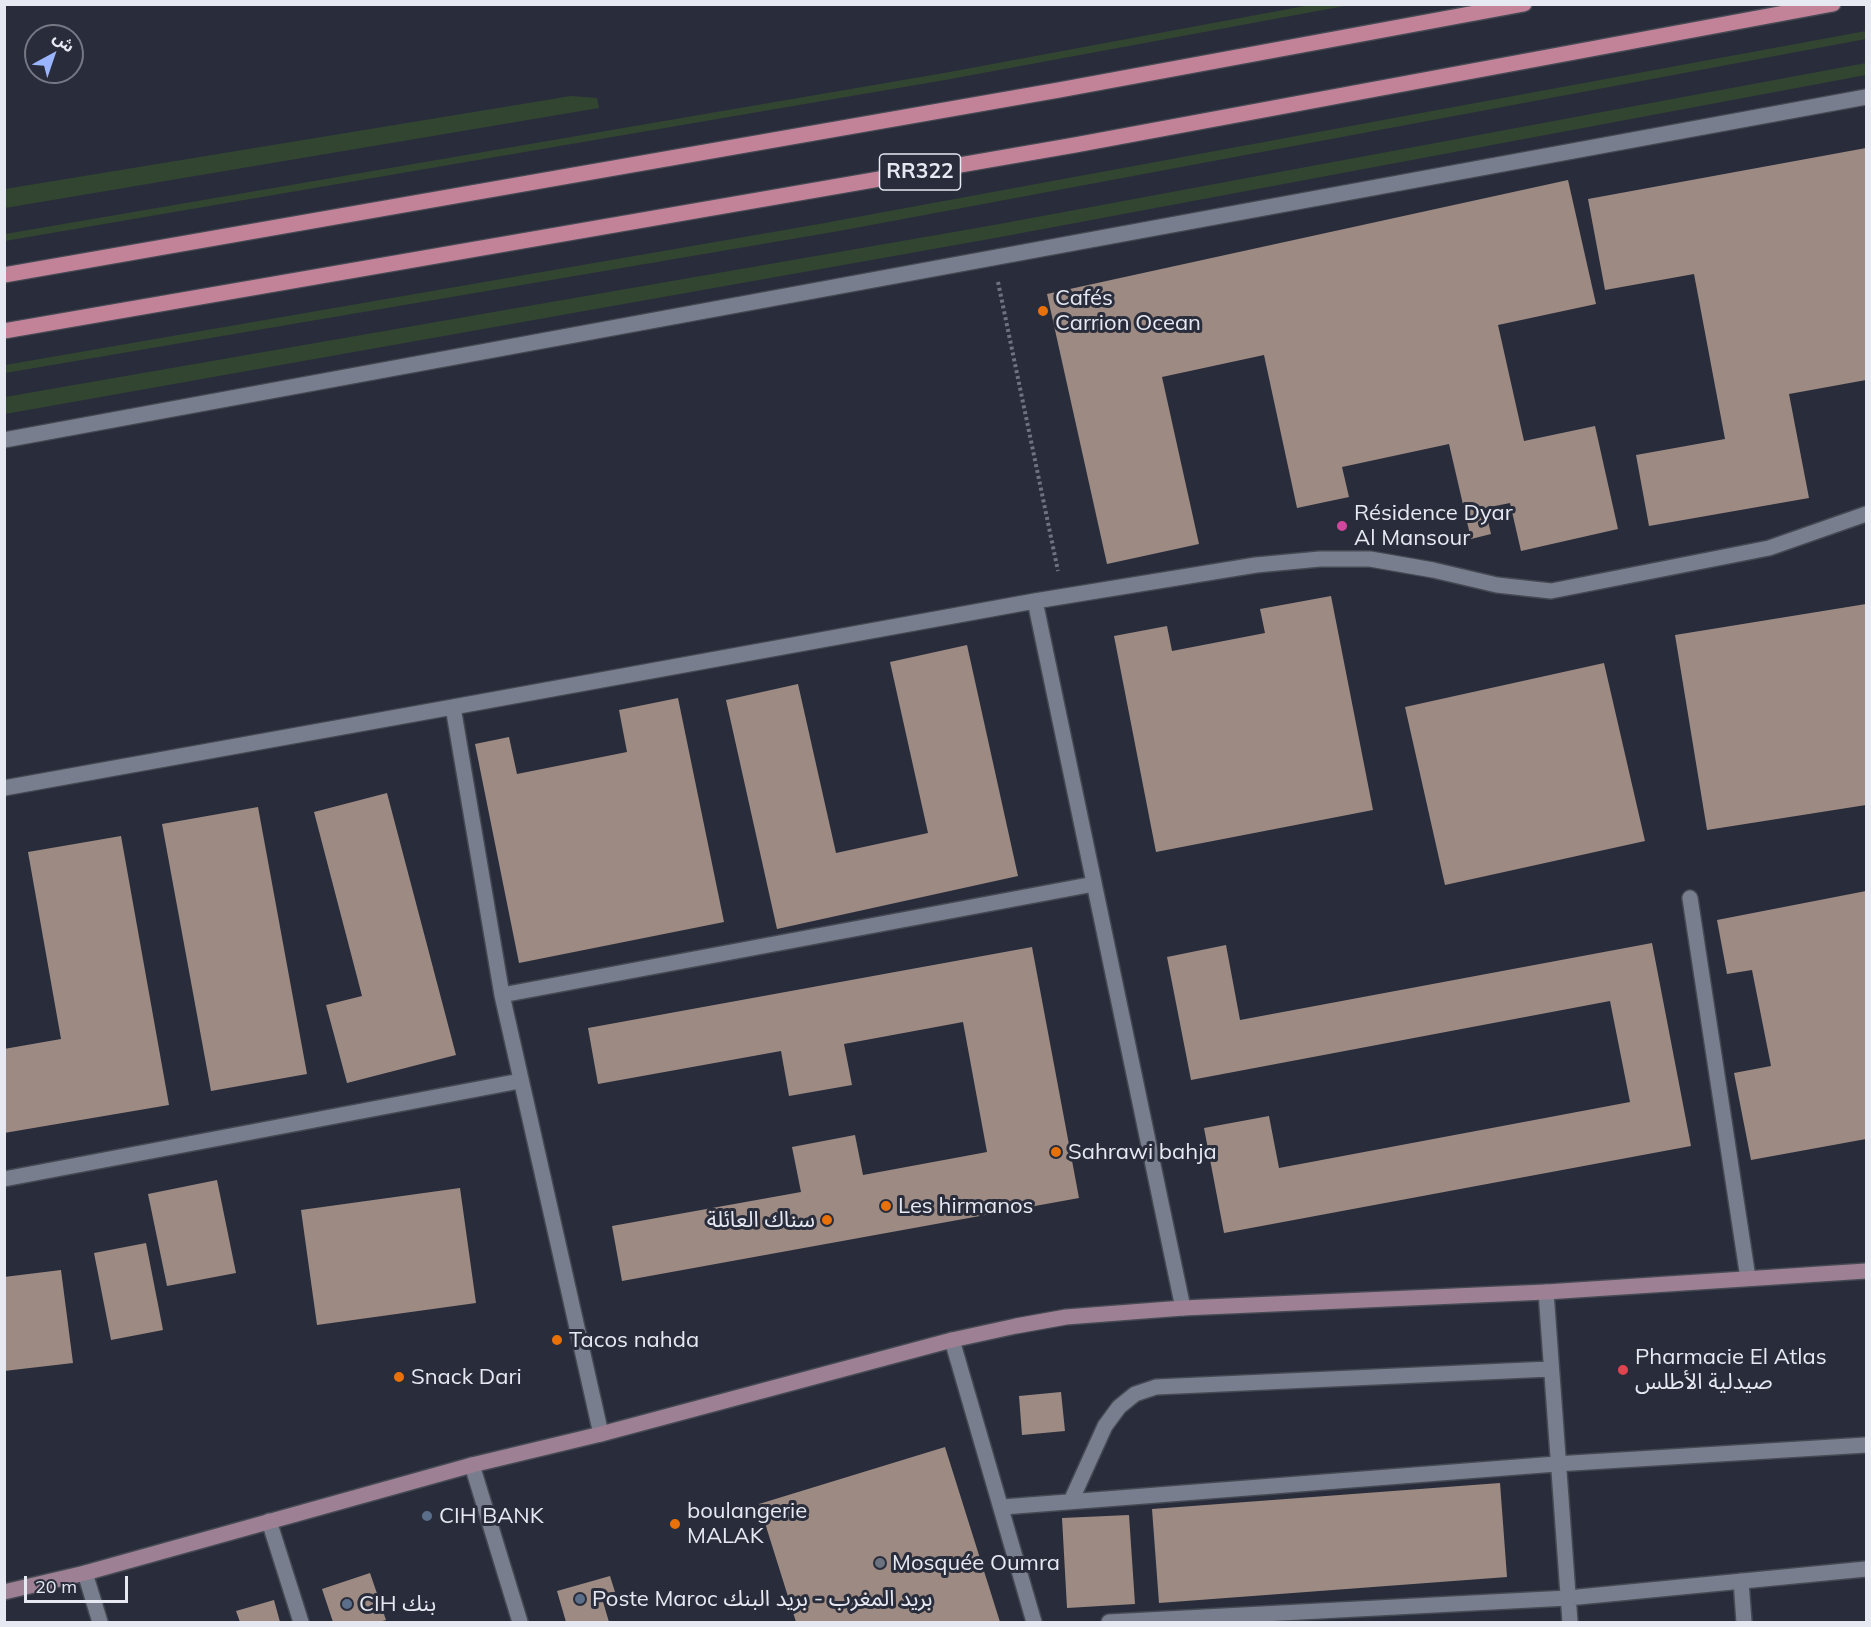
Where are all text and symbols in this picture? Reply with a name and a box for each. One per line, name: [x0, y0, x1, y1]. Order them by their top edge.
north arrow: [24, 24, 84, 84]
text: ش: [49, 27, 79, 56]
road number: RR322: [880, 154, 960, 190]
place label: Cafés Carrion Ocean: [1055, 285, 1201, 336]
marker: Cafés Carrion Ocean: [1036, 304, 1050, 318]
place label: Résidence Dyar Al Mansour: [1354, 500, 1513, 552]
marker: Résidence Dyar Al Mansour: [1335, 519, 1349, 533]
place label: Sahrawi bahja: [1068, 1139, 1217, 1165]
marker: Sahrawi bahja: [1049, 1145, 1063, 1159]
place label: Les hirmanos: [898, 1193, 1033, 1219]
marker: Les hirmanos: [879, 1199, 893, 1213]
place label: سناك العائلة: [707, 1207, 815, 1233]
marker: سناك العائلة: [820, 1213, 834, 1227]
place label: Tacos nahda: [569, 1327, 699, 1353]
marker: Tacos nahda: [550, 1333, 564, 1347]
place label: Pharmacie El Atlas صيدلية الأطلس: [1635, 1344, 1827, 1396]
marker: Pharmacie El Atlas صيدلية الأطلس: [1616, 1363, 1630, 1377]
place label: Snack Dari: [411, 1364, 522, 1390]
marker: Snack Dari: [392, 1370, 406, 1384]
place label: boulangerie MALAK: [687, 1498, 807, 1550]
place label: CIH BANK: [439, 1503, 544, 1529]
marker: CIH BANK: [420, 1509, 434, 1523]
marker: boulangerie MALAK: [668, 1517, 682, 1531]
place label: Mosquée Oumra: [892, 1550, 1060, 1576]
marker: Mosquée Oumra: [873, 1556, 887, 1570]
scale bar: [27, 1564, 130, 1602]
text: 20 m: [35, 1575, 77, 1598]
place label: Poste Maroc بريد المغرب - بريد البنك: [592, 1586, 933, 1612]
place label: CIH بنك: [359, 1591, 436, 1617]
marker: Poste Maroc بريد المغرب - بريد البنك: [573, 1592, 587, 1606]
marker: CIH بنك: [340, 1597, 354, 1611]

